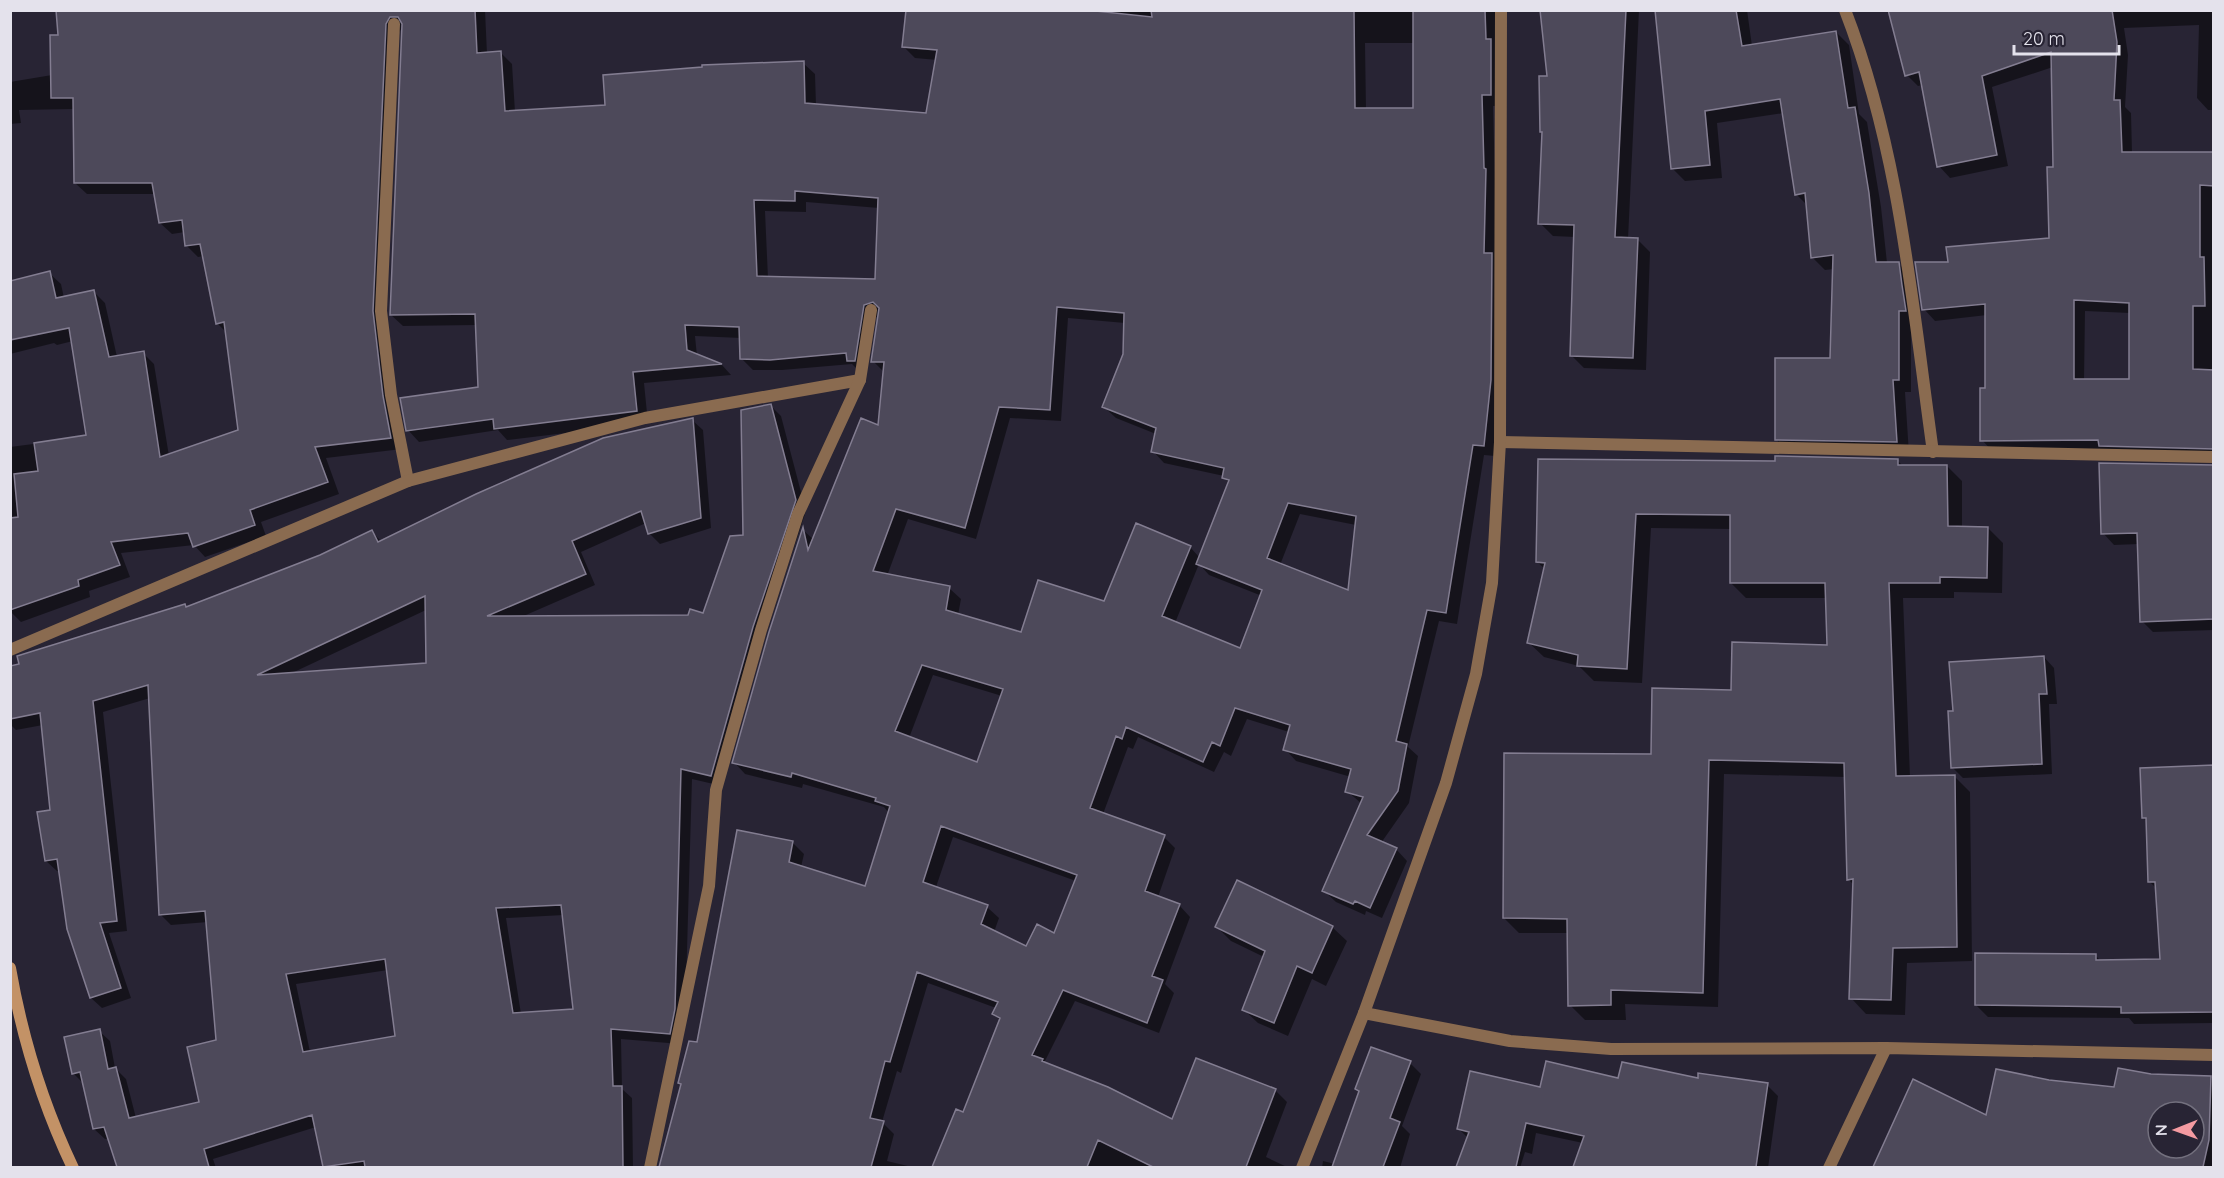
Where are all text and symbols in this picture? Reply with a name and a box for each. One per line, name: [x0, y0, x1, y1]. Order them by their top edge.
scale bar: [2014, 18, 2119, 56]
text: 20 m: [2023, 27, 2065, 50]
north arrow: [2146, 1100, 2206, 1160]
text: N: [2151, 1124, 2171, 1136]

